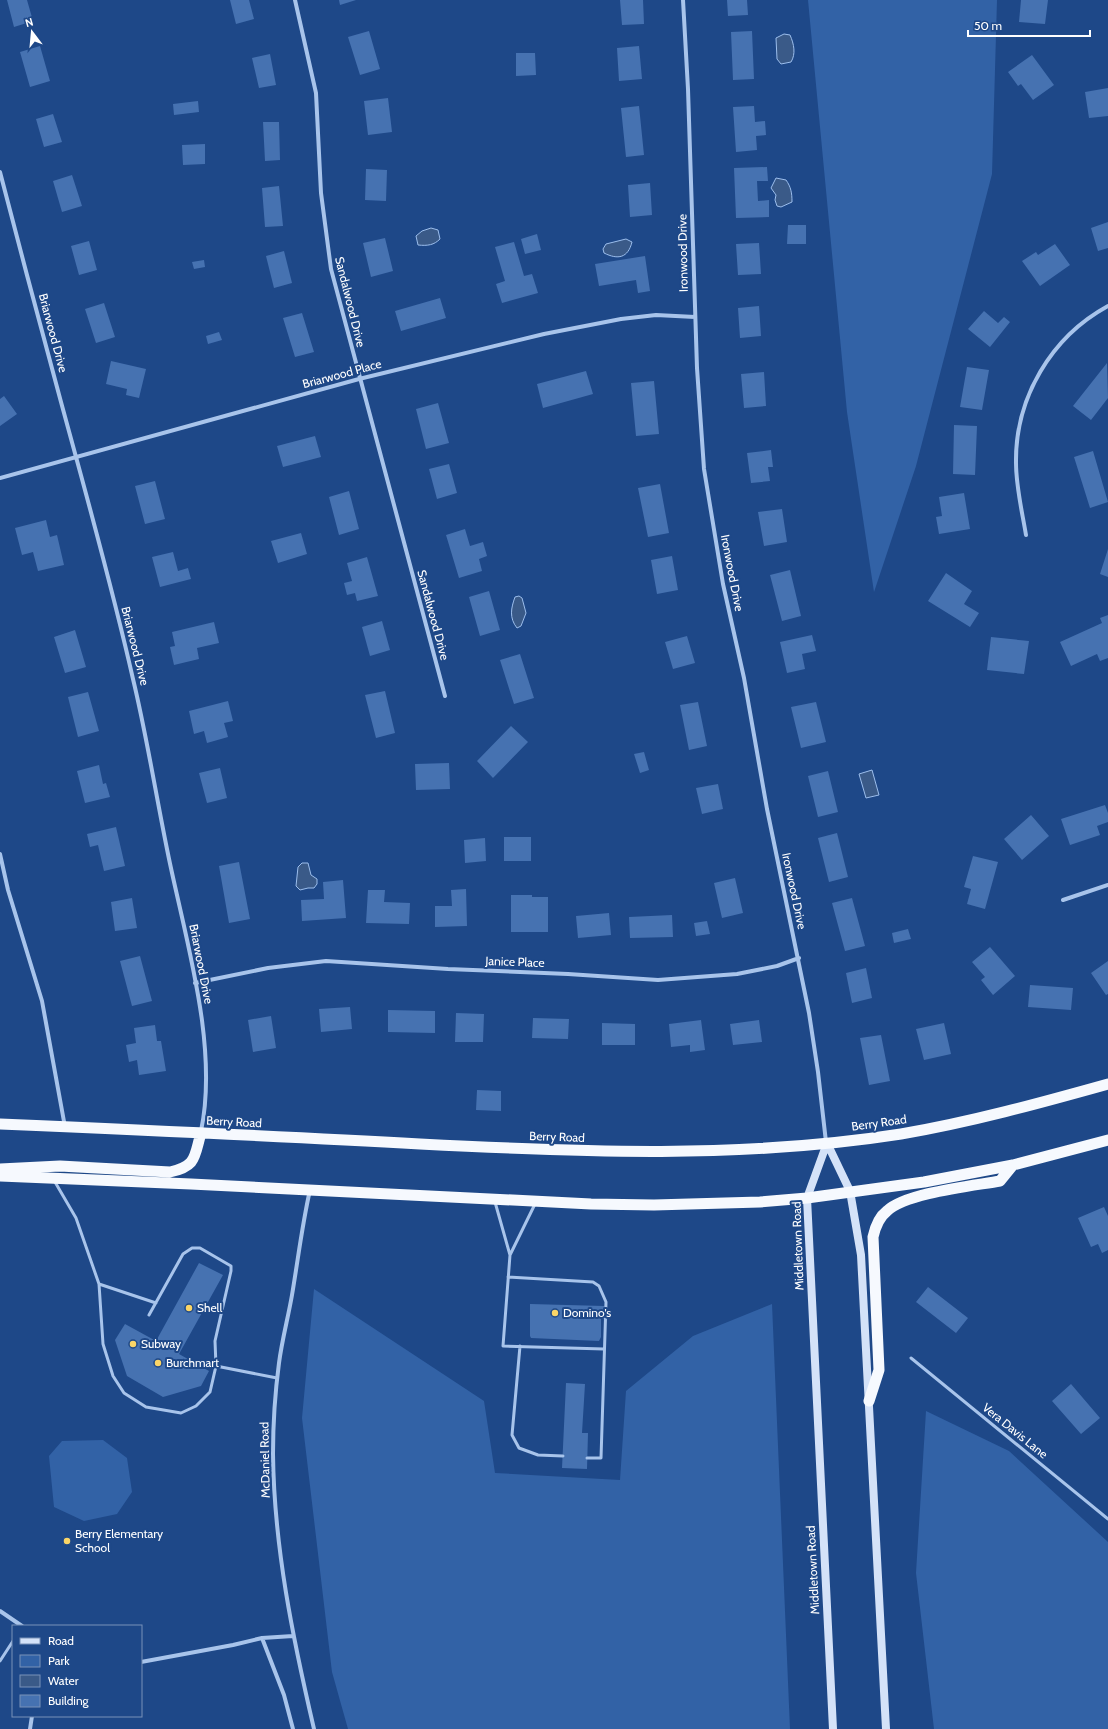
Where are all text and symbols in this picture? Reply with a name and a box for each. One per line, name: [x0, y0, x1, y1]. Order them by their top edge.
north arrow: [12, 12, 52, 52]
scale bar: [968, 12, 1090, 38]
text: N: [24, 15, 35, 30]
text: 50 m: [974, 18, 1002, 33]
street label: Ironwood Drive: [674, 214, 691, 292]
street label: Sandalwood Drive: [332, 255, 369, 349]
street label: Briarwood Drive: [36, 292, 71, 374]
street label: Briarwood Place: [301, 356, 383, 391]
street label: Ironwood Drive: [718, 533, 747, 613]
street label: Sandalwood Drive: [414, 568, 453, 662]
street label: Briarwood Drive: [118, 605, 153, 687]
street label: Ironwood Drive: [779, 851, 810, 931]
street label: Briarwood Drive: [186, 923, 217, 1005]
street label: Janice Place: [484, 953, 545, 970]
street label: Berry Road: [850, 1111, 908, 1134]
street label: Berry Road: [206, 1113, 262, 1130]
street label: Berry Road: [529, 1128, 585, 1145]
street label: Middletown Road: [788, 1201, 807, 1291]
place label: Shell: [197, 1300, 222, 1315]
marker: Shell: [184, 1303, 194, 1313]
place label: Domino's: [563, 1305, 611, 1320]
marker: Domino's: [550, 1308, 560, 1318]
place label: Subway: [141, 1336, 181, 1351]
marker: Subway: [128, 1339, 138, 1349]
place label: Burchmart: [166, 1355, 219, 1370]
marker: Burchmart: [153, 1358, 163, 1368]
street label: Vera Davis Lane: [980, 1400, 1051, 1462]
street label: McDaniel Road: [256, 1422, 273, 1498]
street label: Middletown Road: [803, 1525, 822, 1615]
place label: Berry Elementary School: [75, 1526, 163, 1555]
marker: Berry Elementary School: [62, 1536, 72, 1546]
legend: [12, 1625, 142, 1717]
text: Road: [48, 1633, 74, 1648]
text: Park: [48, 1653, 70, 1668]
text: Water: [48, 1673, 79, 1688]
text: Building: [48, 1693, 90, 1708]

